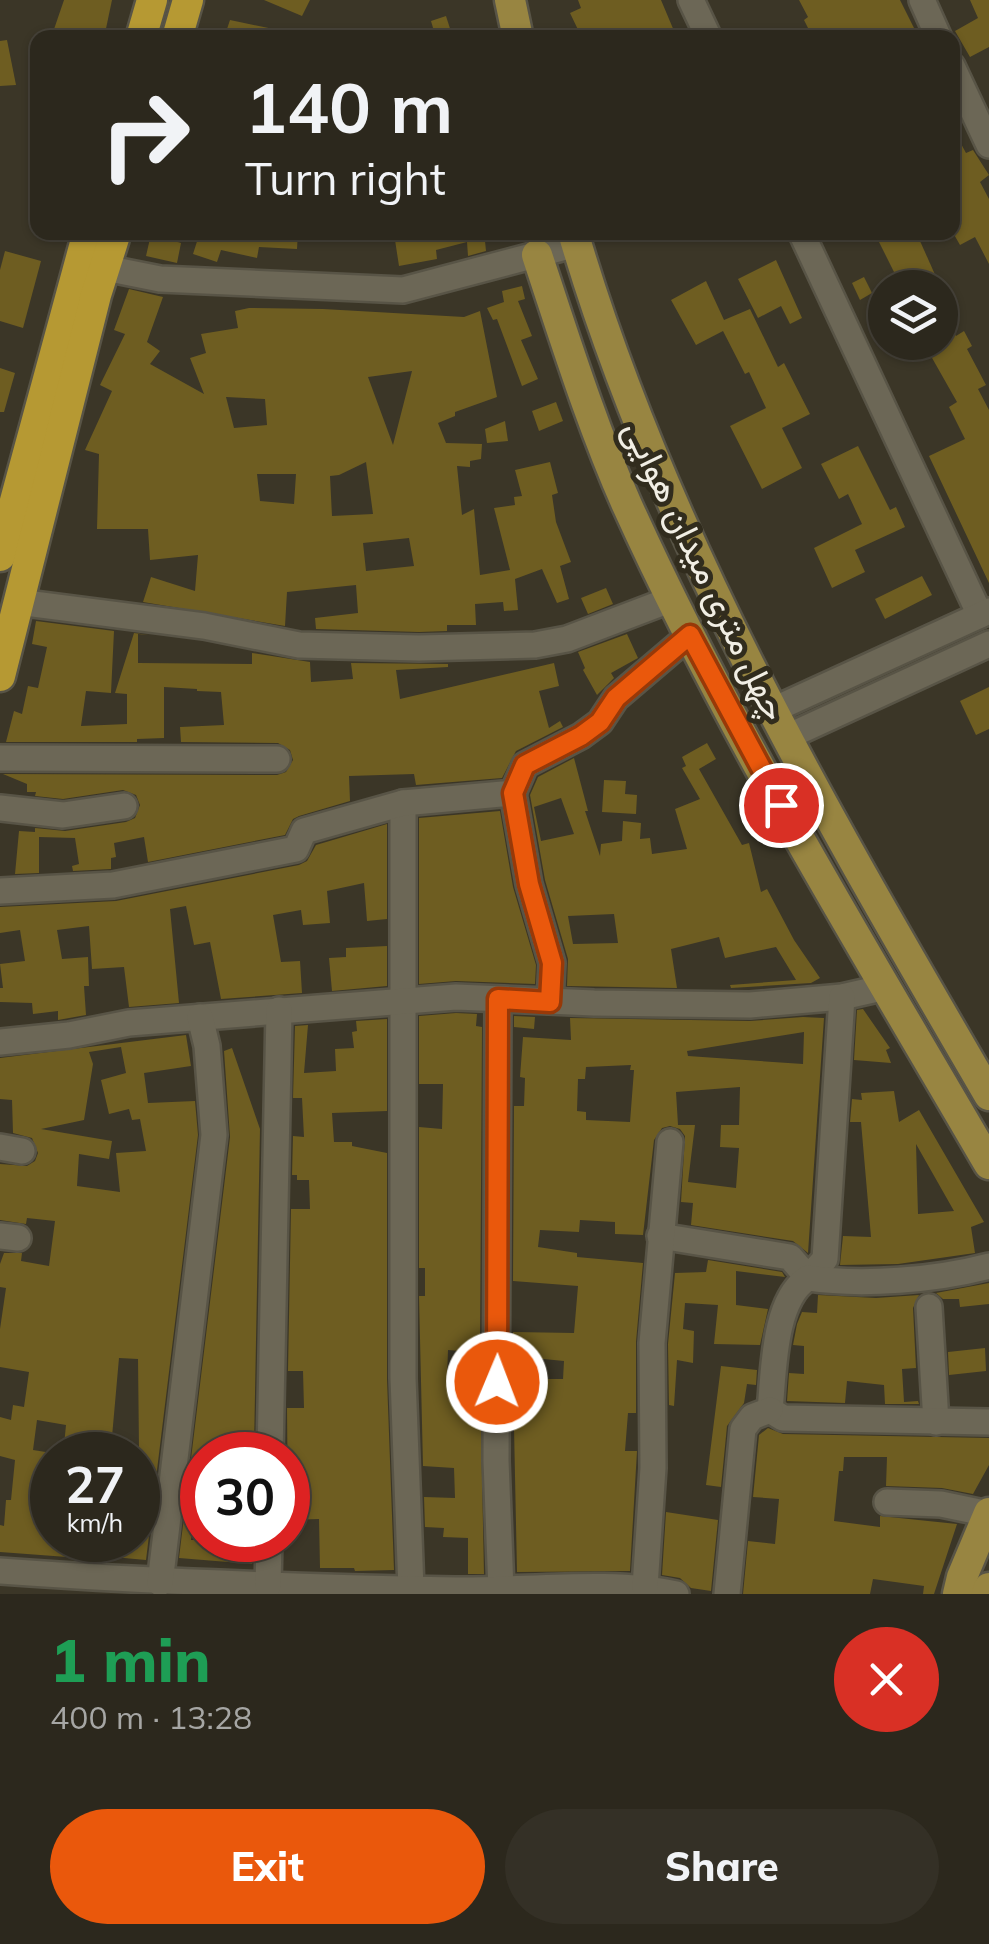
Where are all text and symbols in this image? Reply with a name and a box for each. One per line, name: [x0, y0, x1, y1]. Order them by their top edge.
text: 140 m: [245, 63, 453, 151]
icon: right: [80, 70, 210, 200]
text: Turn right: [245, 150, 446, 206]
map controls: [868, 270, 958, 360]
button: layers: [868, 270, 958, 360]
street label: چهل متری میدان هوایی: [611, 412, 798, 729]
pin: [739, 763, 824, 848]
icon: arrive: [754, 778, 809, 833]
position arrow: [445, 1330, 549, 1434]
speed limit sign: 30: [180, 1432, 310, 1562]
text: 27: [65, 1453, 125, 1516]
text: km/h: [67, 1507, 123, 1538]
text: 1 min: [50, 1622, 211, 1697]
button: close: [834, 1627, 939, 1732]
text: 400 m · 13:28: [50, 1697, 252, 1737]
button: Exit: [50, 1809, 485, 1924]
button: Share: [505, 1809, 939, 1924]

